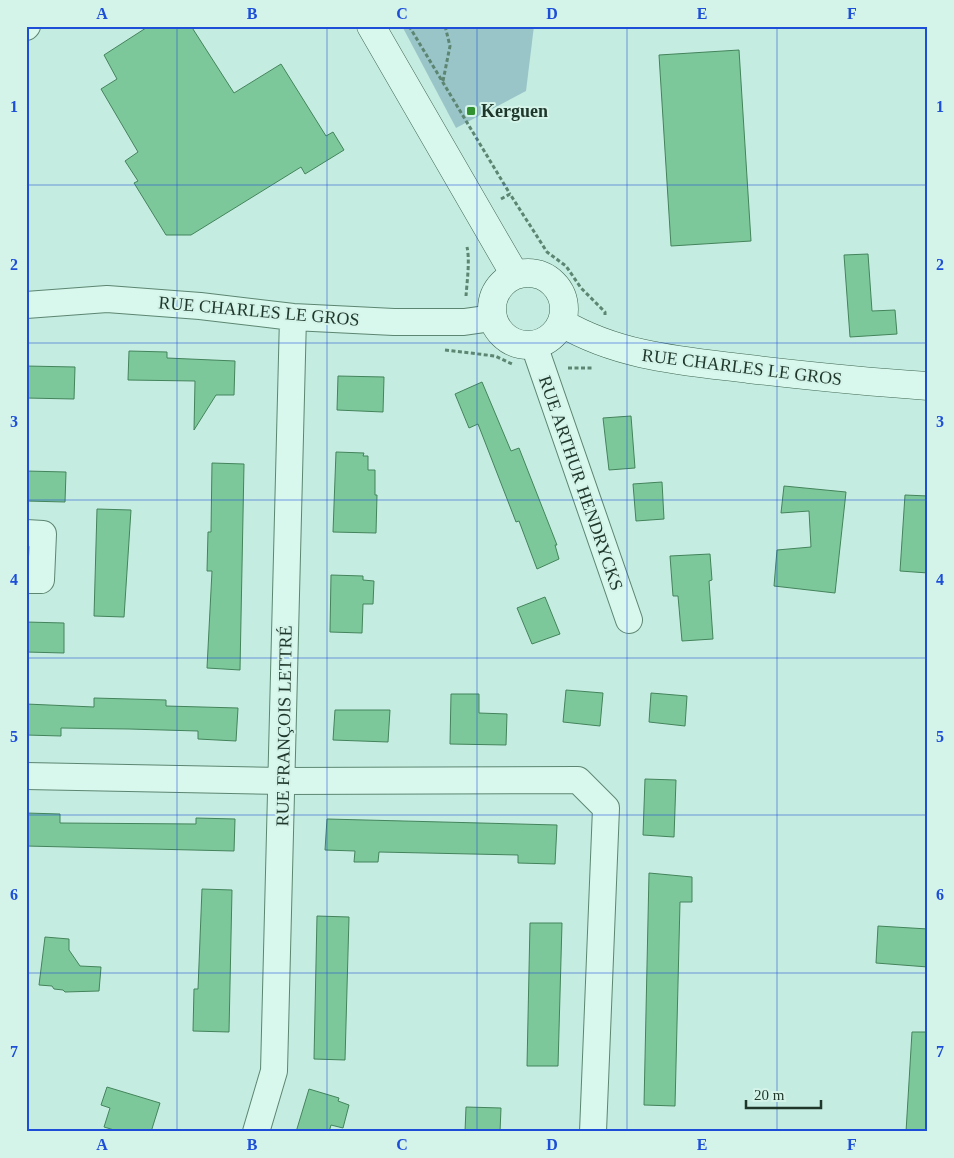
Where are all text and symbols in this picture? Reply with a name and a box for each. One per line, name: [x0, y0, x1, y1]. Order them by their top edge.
text: A: [96, 5, 108, 22]
text: B: [247, 5, 258, 22]
text: C: [396, 5, 408, 22]
text: D: [546, 5, 558, 22]
text: E: [697, 5, 707, 22]
text: F: [847, 5, 857, 22]
text: 1: [10, 98, 18, 115]
text: 1: [936, 98, 944, 115]
place label: Kerguen: [481, 101, 548, 121]
marker: Kerguen: [465, 105, 477, 117]
text: 2: [10, 256, 18, 273]
text: 2: [936, 256, 944, 273]
street label: RUE CHARLES LE GROS: [158, 292, 360, 330]
street label: RUE CHARLES LE GROS: [641, 345, 843, 389]
street label: RUE ARTHUR HENDRYCKS: [535, 373, 627, 593]
text: 3: [10, 413, 18, 430]
text: 3: [936, 413, 944, 430]
text: 4: [10, 571, 18, 588]
text: 4: [936, 571, 944, 588]
street label: RUE FRANÇOIS LETTRÉ: [271, 625, 296, 827]
text: 5: [10, 728, 18, 745]
text: 5: [936, 728, 944, 745]
text: 6: [10, 886, 18, 903]
text: 6: [936, 886, 944, 903]
text: 7: [10, 1043, 18, 1060]
text: 7: [936, 1043, 944, 1060]
scale bar: [746, 1078, 822, 1110]
text: 20 m: [754, 1087, 785, 1103]
text: A: [96, 1136, 108, 1153]
text: B: [247, 1136, 258, 1153]
text: C: [396, 1136, 408, 1153]
text: D: [546, 1136, 558, 1153]
text: E: [697, 1136, 707, 1153]
text: F: [847, 1136, 857, 1153]

